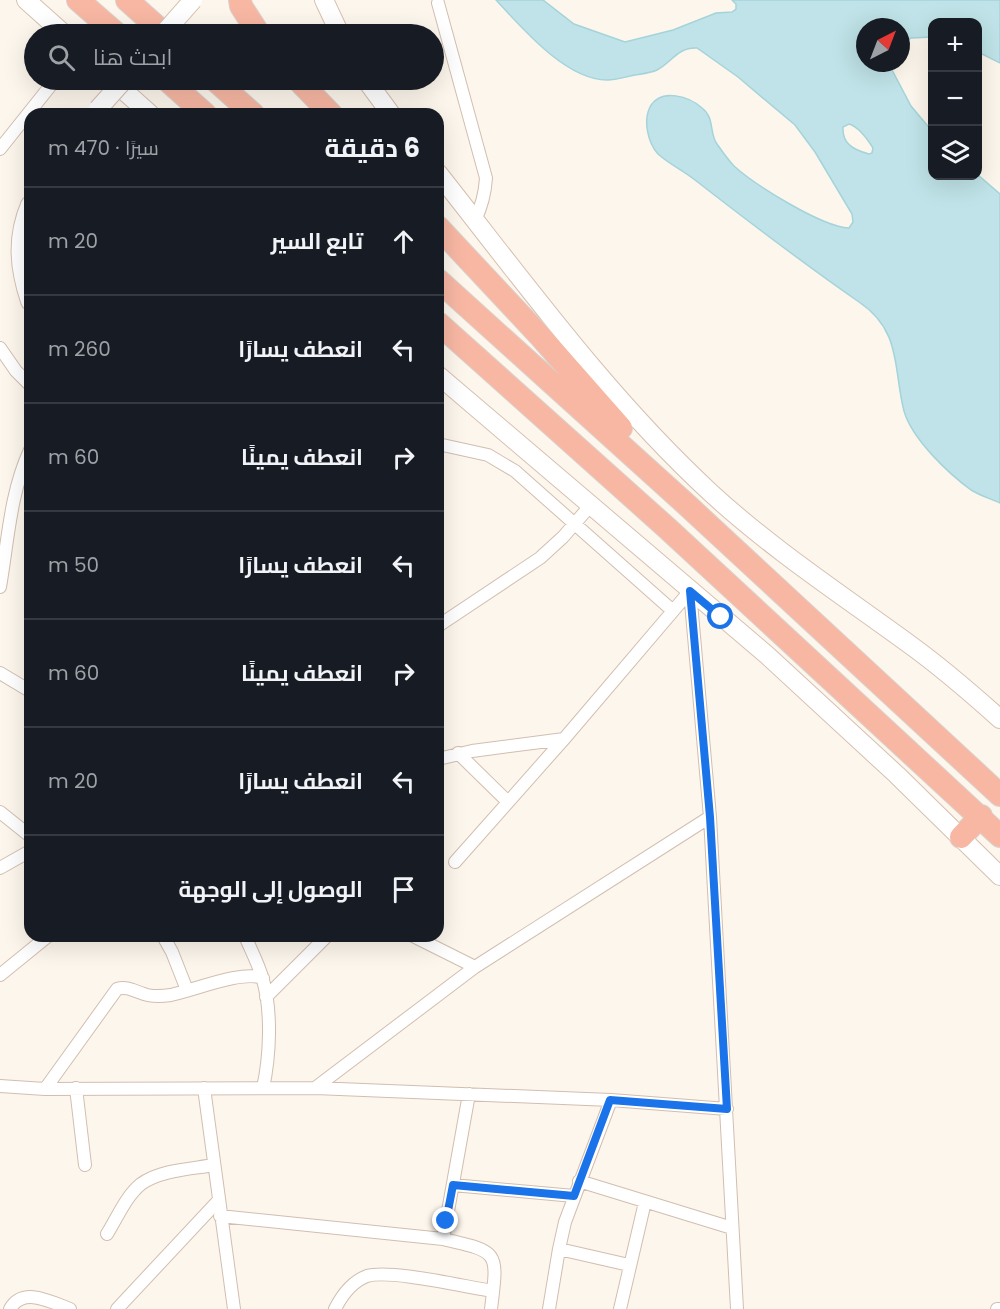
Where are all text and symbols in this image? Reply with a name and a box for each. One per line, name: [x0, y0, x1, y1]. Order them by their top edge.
north arrow: [856, 18, 910, 72]
map controls: [928, 18, 982, 180]
button: +: [928, 18, 982, 72]
search box: [24, 24, 444, 90]
icon: search: [45, 41, 78, 74]
text: ابحث هنا: [93, 42, 172, 73]
button: −: [928, 72, 982, 126]
button: layers: [928, 126, 982, 180]
text: 6 دقيقة: [324, 130, 420, 166]
text: سيرًا · 470 m: [48, 134, 159, 162]
icon: ahead: [387, 225, 420, 258]
text: تابع السير: [271, 226, 363, 257]
text: 20 m: [48, 227, 98, 255]
icon: left: [387, 333, 420, 366]
text: انعطف يسارًا: [238, 334, 363, 365]
text: 260 m: [48, 335, 111, 363]
icon: right: [387, 441, 420, 474]
text: انعطف يمينًا: [241, 442, 363, 473]
text: 60 m: [48, 443, 99, 471]
icon: left: [387, 549, 420, 582]
text: انعطف يسارًا: [238, 550, 363, 581]
text: 50 m: [48, 551, 99, 579]
route start: [707, 603, 733, 629]
icon: right: [387, 657, 420, 690]
text: انعطف يمينًا: [241, 658, 363, 689]
text: 60 m: [48, 659, 99, 687]
icon: left: [387, 765, 420, 798]
text: انعطف يسارًا: [238, 766, 363, 797]
text: 20 m: [48, 767, 98, 795]
icon: arrive: [387, 873, 420, 906]
text: الوصول إلى الوجهة: [178, 874, 363, 905]
route end: [432, 1207, 458, 1233]

